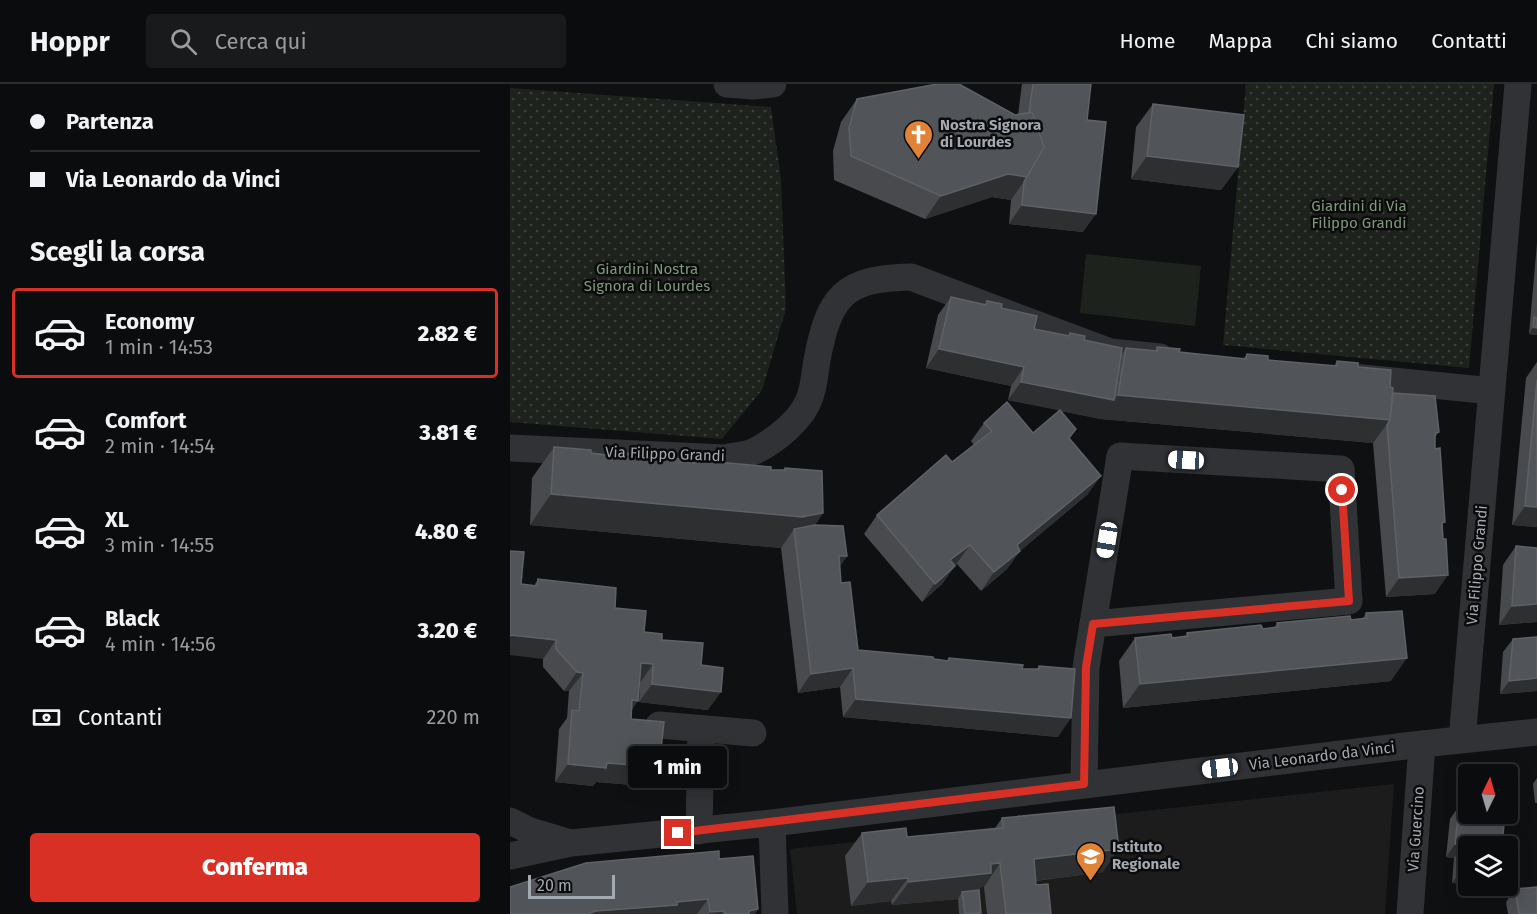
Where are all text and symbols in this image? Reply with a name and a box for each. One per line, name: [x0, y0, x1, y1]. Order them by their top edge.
search box: [146, 14, 566, 68]
text: Hoppr: [30, 25, 110, 58]
icon: search: [167, 25, 200, 58]
text: Cerca qui: [215, 28, 307, 55]
text: Home: [1119, 28, 1175, 54]
text: Mappa: [1208, 28, 1272, 54]
text: Chi siamo: [1305, 28, 1398, 54]
text: Contatti: [1431, 28, 1507, 54]
text: Partenza: [66, 108, 154, 135]
place label: Nostra Signora di Lourdes: [940, 116, 1041, 151]
church icon: Nostra Signora di Lourdes: [903, 118, 935, 160]
text: Via Leonardo da Vinci: [66, 166, 281, 193]
park label: Giardini di Via Filippo Grandi: [1311, 197, 1407, 232]
text: Scegli la corsa: [30, 236, 205, 268]
park label: Giardini Nostra Signora di Lourdes: [584, 260, 710, 295]
icon: car: [33, 306, 87, 360]
text: Economy: [105, 308, 194, 335]
text: 2.82 €: [418, 320, 477, 347]
text: 1 min · 14:53: [105, 335, 213, 359]
icon: car: [33, 405, 87, 459]
text: Comfort: [105, 407, 186, 434]
text: 3.81 €: [419, 419, 477, 446]
text: 2 min · 14:54: [105, 434, 215, 458]
street label: Via Filippo Grandi: [605, 443, 725, 465]
car: [1168, 450, 1204, 470]
route start: [1328, 476, 1355, 503]
icon: car: [33, 504, 87, 558]
street label: Via Filippo Grandi: [1463, 505, 1491, 625]
text: XL: [105, 506, 129, 533]
text: 4.80 €: [415, 518, 477, 545]
car: [1095, 521, 1119, 559]
text: 3 min · 14:55: [105, 533, 214, 557]
icon: car: [33, 603, 87, 657]
text: Black: [105, 605, 160, 632]
text: 3.20 €: [417, 617, 477, 644]
text: 4 min · 14:56: [105, 632, 216, 656]
icon: cash: [30, 701, 63, 734]
text: Contanti: [78, 704, 162, 731]
text: 220 m: [427, 705, 480, 729]
street label: Via Leonardo da Vinci: [1248, 738, 1396, 774]
callout: 1 min: [628, 746, 728, 788]
text: 1 min: [654, 755, 701, 779]
car: [1201, 757, 1239, 779]
north arrow: [1458, 764, 1518, 824]
map controls: [1458, 764, 1518, 896]
street label: Via Guercino: [1404, 786, 1428, 872]
route end: [664, 819, 691, 846]
button: Conferma: [30, 833, 480, 902]
button: layers: [1458, 836, 1518, 896]
place label: Istituto Regionale: [1112, 838, 1180, 873]
school or university icon: Istituto Regionale: [1075, 840, 1107, 882]
scale bar: [528, 872, 615, 900]
text: 20 m: [537, 876, 572, 895]

